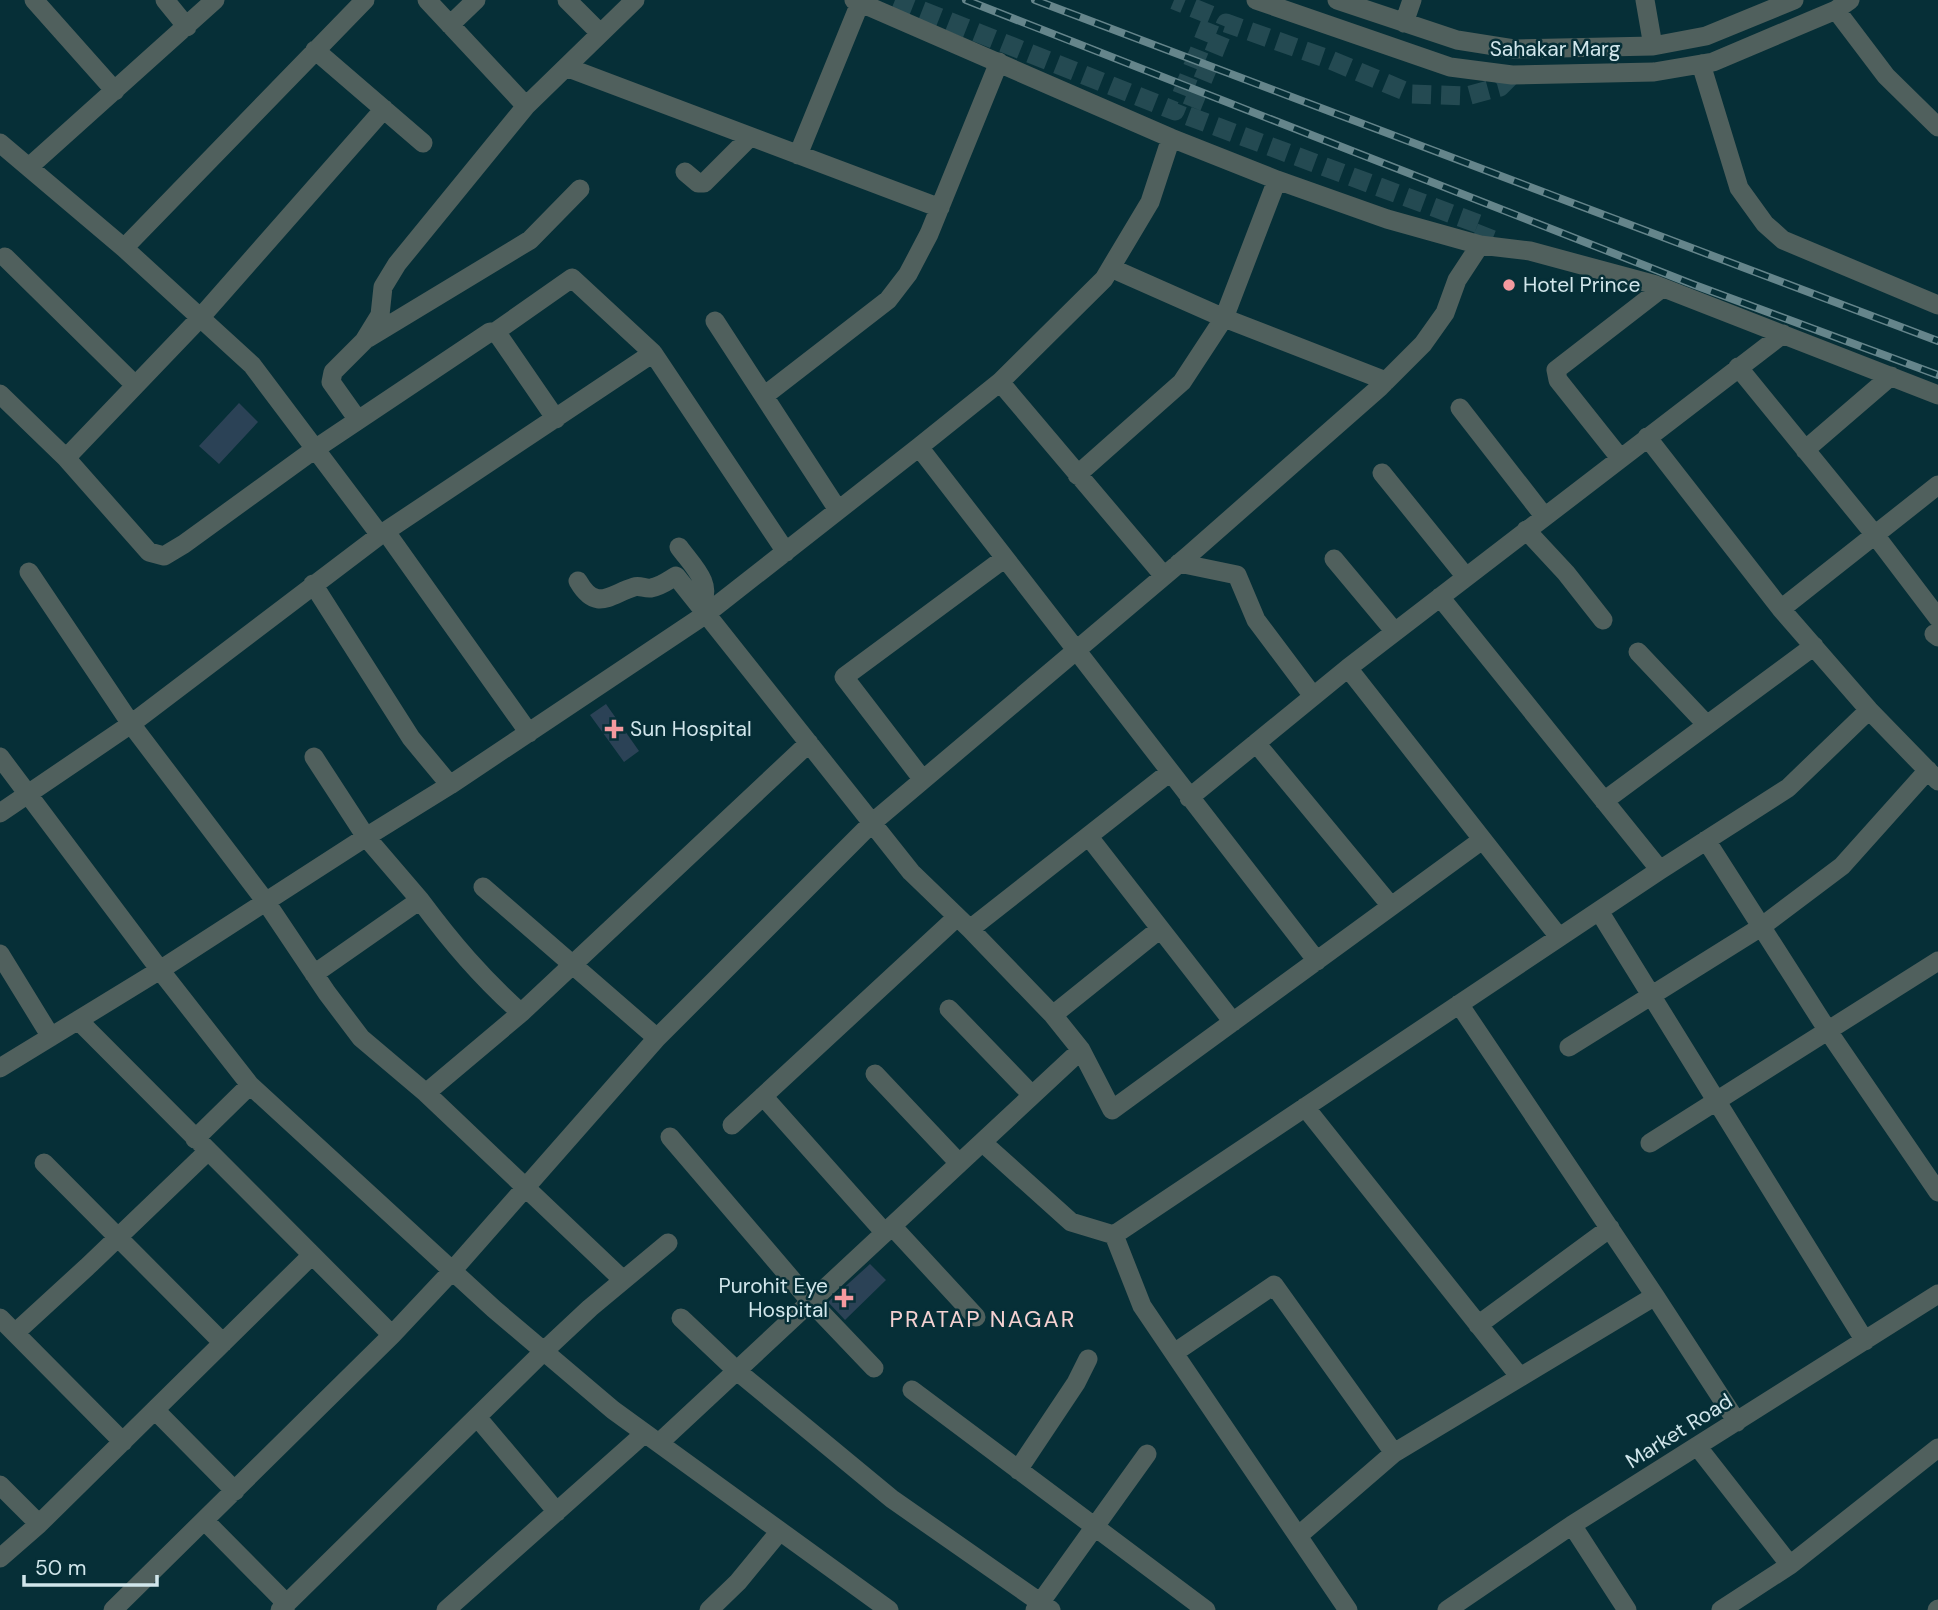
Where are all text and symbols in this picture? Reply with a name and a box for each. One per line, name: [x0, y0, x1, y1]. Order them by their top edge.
street label: Sahakar Marg: [1490, 35, 1621, 63]
place label: Hotel Prince: [1523, 271, 1641, 299]
marker: Hotel Prince: [1501, 277, 1517, 293]
place label: Sun Hospital: [630, 715, 752, 743]
marker: Sun Hospital: [604, 719, 624, 739]
place label: Purohit Eye Hospital: [719, 1272, 828, 1324]
marker: Purohit Eye Hospital: [834, 1288, 854, 1308]
district label: PRATAP NAGAR: [890, 1304, 1076, 1334]
street label: Market Road: [1620, 1387, 1738, 1475]
scale bar: [24, 1544, 158, 1588]
text: 50 m: [35, 1554, 86, 1582]

